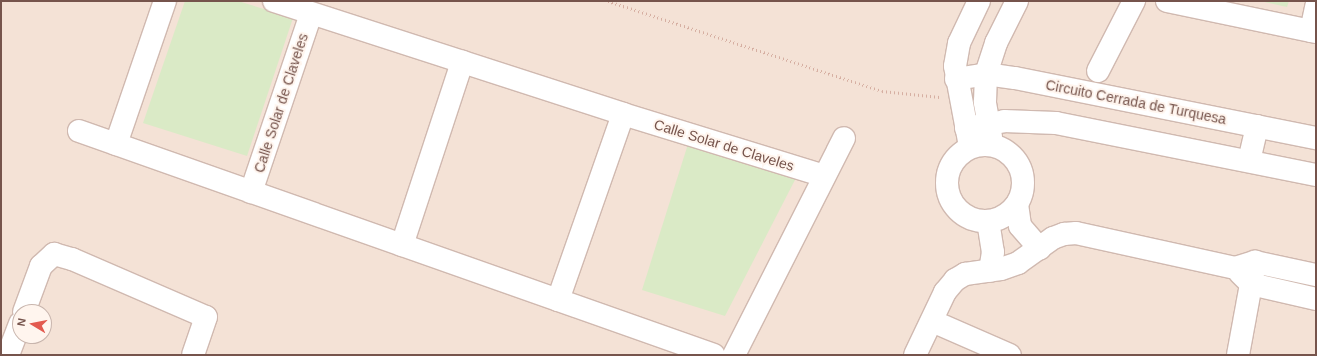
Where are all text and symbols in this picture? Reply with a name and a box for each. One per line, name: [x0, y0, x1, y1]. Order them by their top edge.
street label: Calle Solar de Claveles: [251, 31, 311, 175]
street label: Circuito Cerrada de Turquesa: [1044, 76, 1228, 128]
street label: Calle Solar de Claveles: [652, 116, 796, 174]
north arrow: [12, 304, 52, 344]
text: N: [15, 317, 28, 327]

